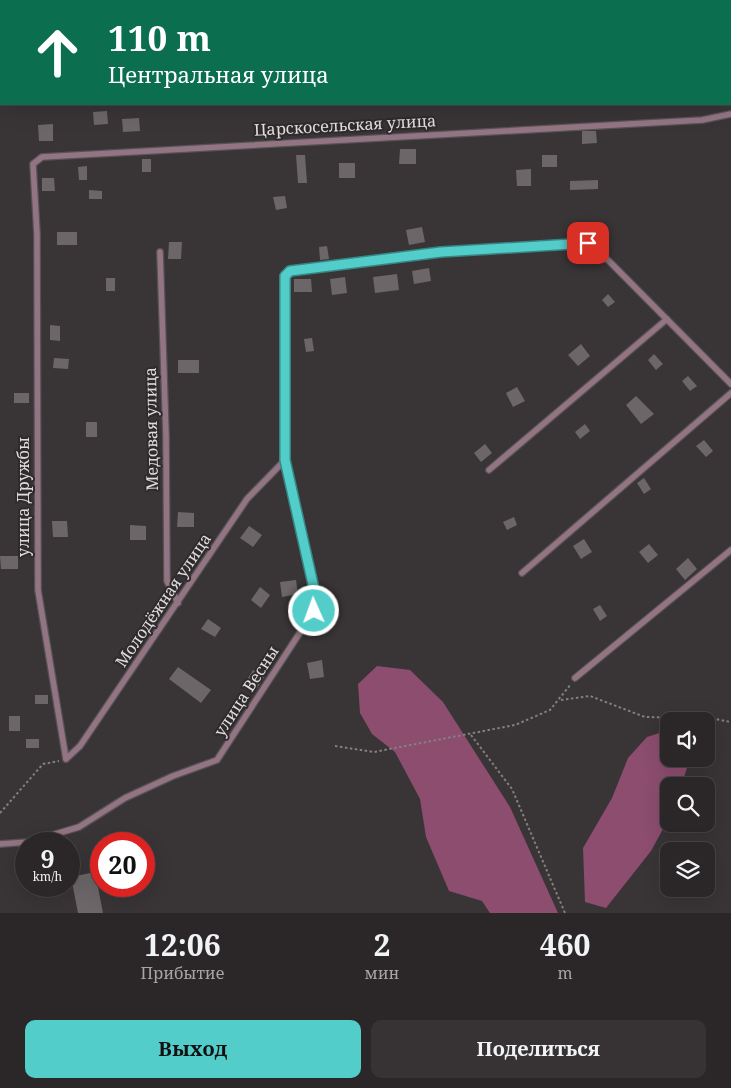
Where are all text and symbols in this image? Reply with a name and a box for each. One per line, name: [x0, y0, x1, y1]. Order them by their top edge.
text: 110 m: [108, 14, 211, 61]
icon: ahead: [25, 20, 90, 85]
text: Центральная улица: [108, 59, 329, 89]
street label: Царскосельская улица: [253, 109, 437, 141]
pin: [567, 222, 609, 264]
icon: arrive: [574, 229, 602, 257]
street label: Медовая улица: [139, 367, 163, 491]
street label: улица Дружбы: [12, 437, 34, 557]
street label: Молодёжная улица: [110, 529, 216, 671]
position arrow: [287, 584, 339, 636]
street label: улица Весны: [208, 641, 284, 741]
map controls: [660, 712, 715, 897]
button: sound: [660, 712, 715, 767]
button: search: [660, 777, 715, 832]
speed limit sign: 20: [90, 832, 155, 897]
text: 9: [40, 841, 55, 875]
button: layers: [660, 842, 715, 897]
text: km/h: [33, 868, 62, 885]
text: 12:06: [144, 924, 221, 965]
text: 2: [374, 924, 390, 965]
text: 460: [540, 924, 591, 965]
text: Прибытие: [140, 962, 224, 984]
text: мин: [365, 962, 399, 984]
text: m: [558, 962, 573, 984]
button: Выход: [25, 1020, 361, 1078]
button: Поделиться: [371, 1020, 706, 1078]

